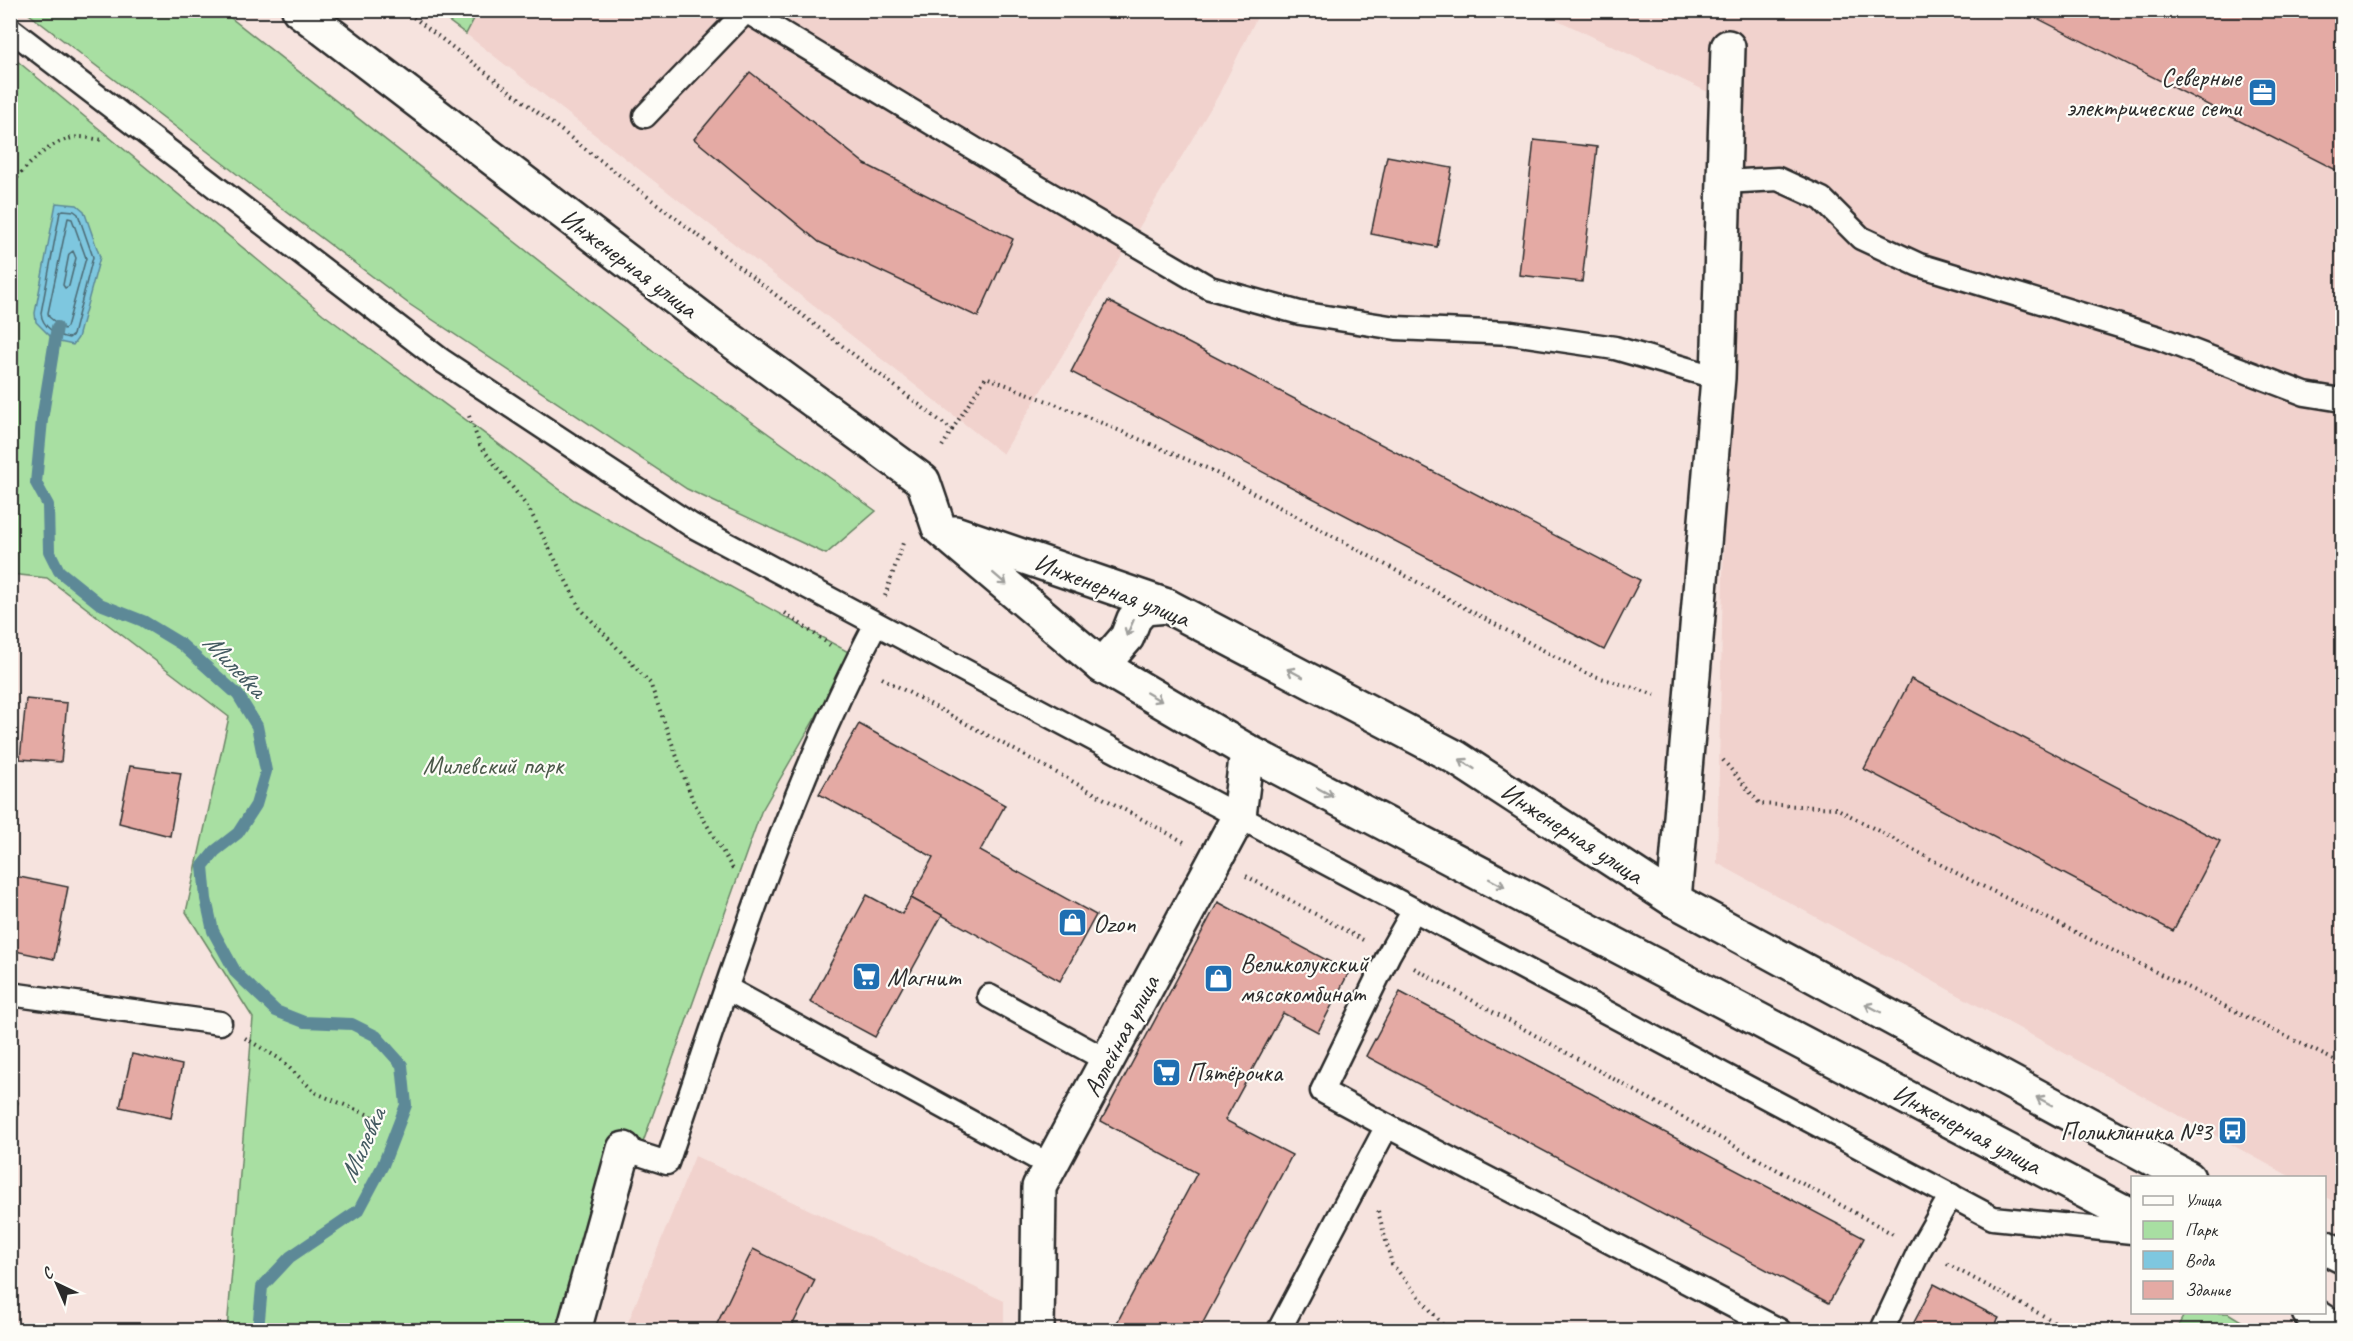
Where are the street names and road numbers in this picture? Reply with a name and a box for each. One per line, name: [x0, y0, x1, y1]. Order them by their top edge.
street label: Инженерная улица: [554, 201, 705, 326]
street label: Инженерная улица: [1030, 545, 1196, 635]
street label: Инженерная улица: [1495, 775, 1651, 892]
street label: Аллейная улица: [1075, 968, 1167, 1102]
street label: Инженерная улица: [1887, 1076, 2048, 1183]

